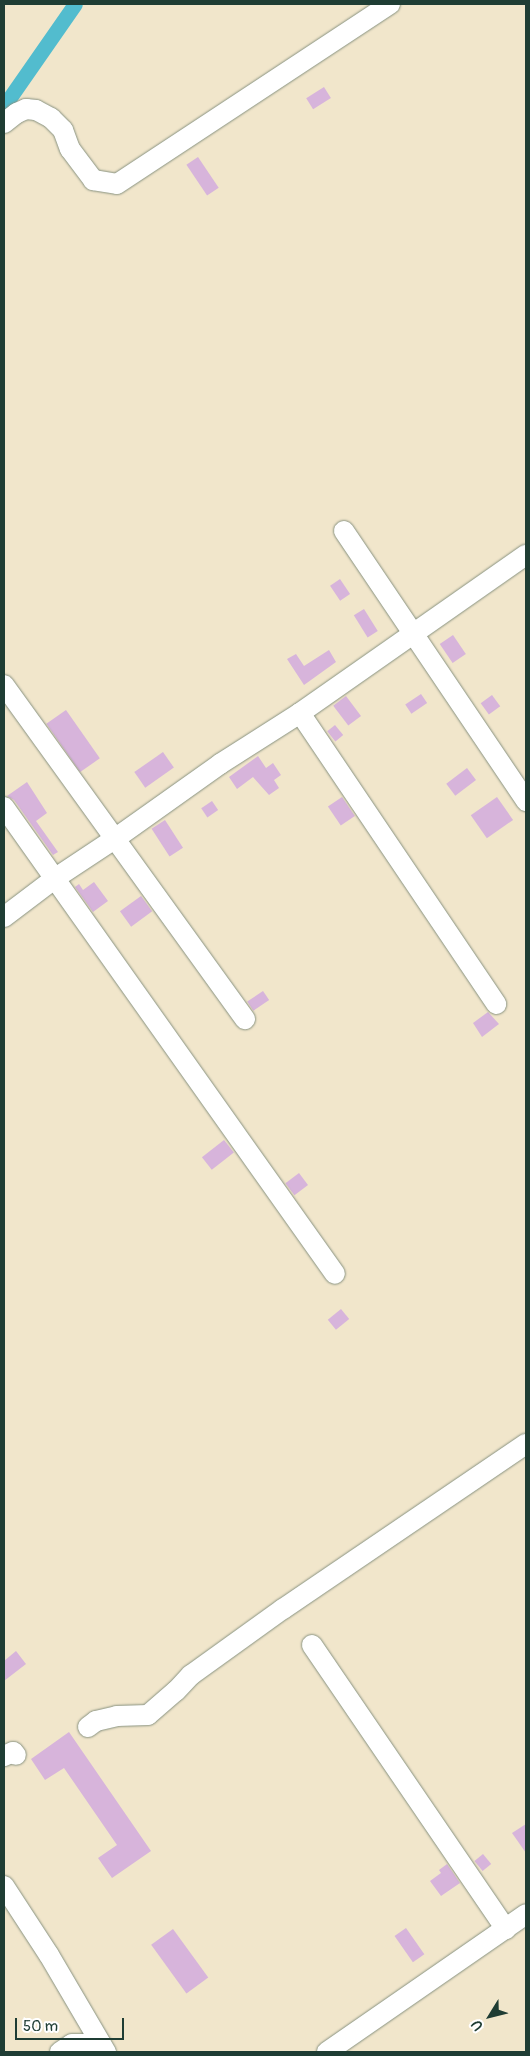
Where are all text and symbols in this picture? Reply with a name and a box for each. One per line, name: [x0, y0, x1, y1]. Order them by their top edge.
north arrow: [465, 1991, 515, 2041]
scale bar: [18, 2008, 126, 2040]
text: U: [468, 2016, 487, 2034]
text: 50 m: [23, 2017, 58, 2036]

